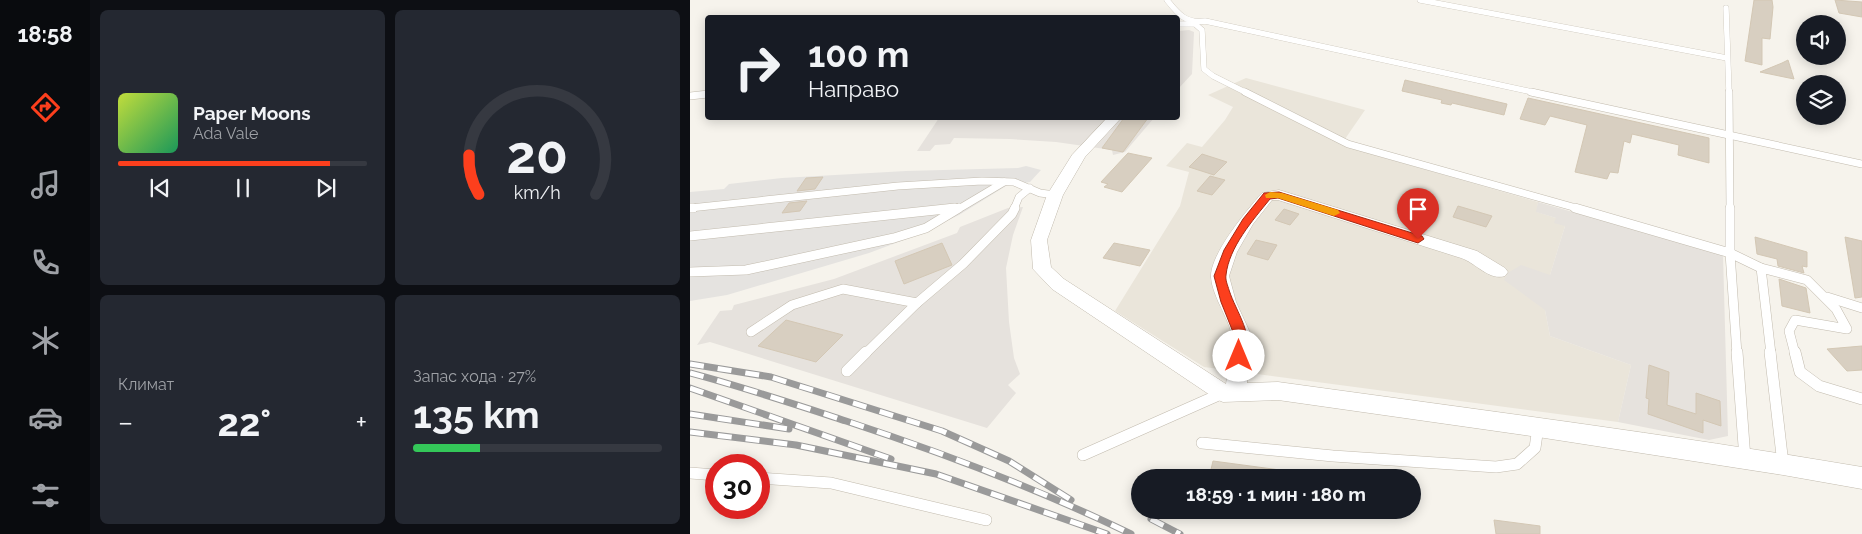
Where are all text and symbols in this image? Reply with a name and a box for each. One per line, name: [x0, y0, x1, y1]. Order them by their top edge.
map controls: [1796, 15, 1846, 125]
button: sound: [1796, 15, 1846, 65]
text: 18:58: [17, 21, 73, 47]
text: 100 m: [808, 34, 909, 75]
icon: right: [725, 35, 790, 100]
button: layers: [1796, 75, 1846, 125]
text: Направо: [808, 76, 899, 102]
icon: directions: [28, 90, 63, 125]
text: Paper Moons: [193, 102, 311, 124]
text: Ada Vale: [193, 124, 258, 143]
text: 20: [507, 124, 568, 185]
icon: music: [28, 167, 63, 202]
icon: previous: [146, 174, 174, 202]
icon: pause: [229, 174, 257, 202]
icon: next: [312, 174, 340, 202]
text: km/h: [514, 182, 561, 203]
pin: [1397, 188, 1439, 239]
icon: arrive: [1404, 195, 1432, 223]
icon: phone: [28, 245, 63, 280]
icon: climate: [28, 323, 63, 358]
position arrow: [1212, 329, 1264, 381]
text: Запас хода · 27%: [413, 367, 536, 386]
text: Климат: [118, 375, 174, 394]
text: 135 km: [413, 392, 540, 437]
icon: car: [28, 400, 63, 435]
text: 22°: [218, 400, 271, 445]
text: −: [118, 406, 133, 439]
text: +: [355, 406, 367, 439]
speed limit sign: 30: [705, 454, 770, 519]
icon: filters: [28, 478, 63, 513]
text: 18:59 · 1 мин · 180 m: [1186, 483, 1366, 505]

